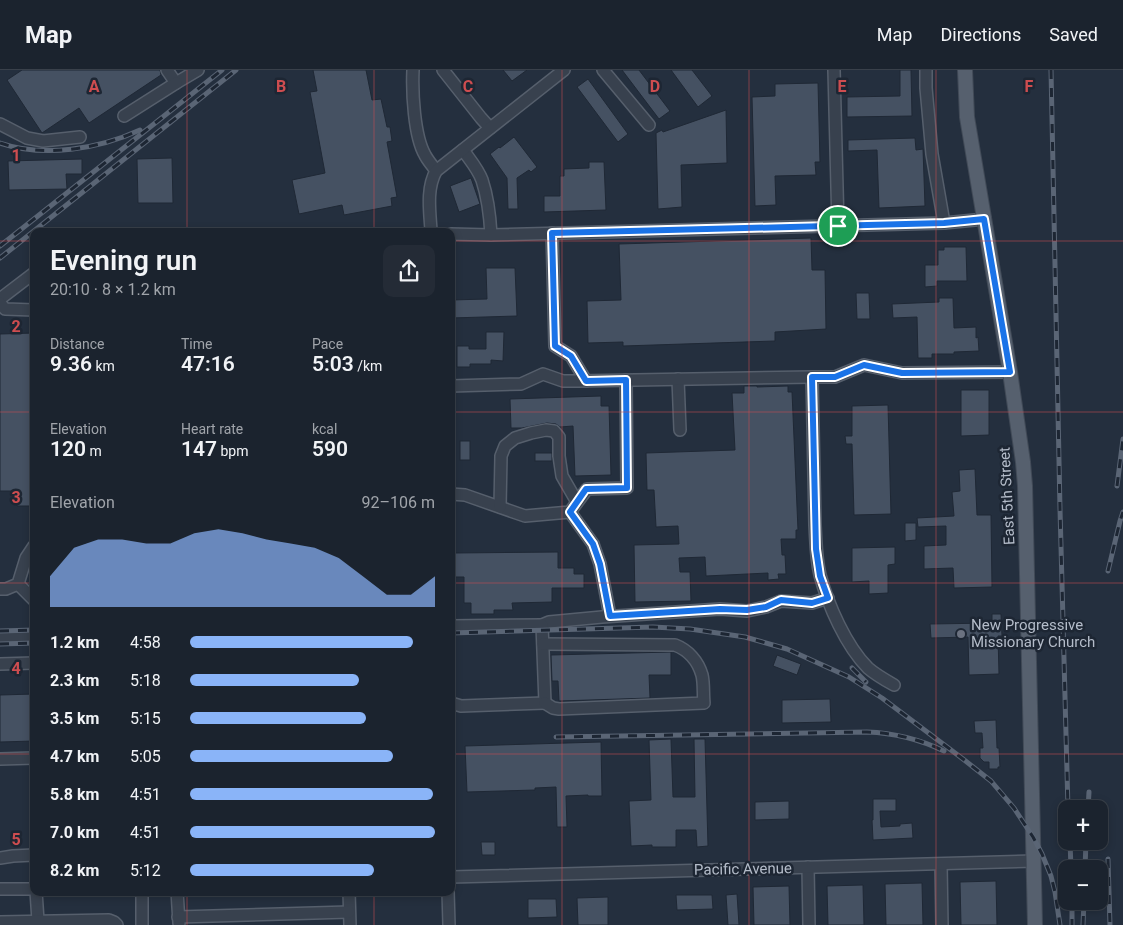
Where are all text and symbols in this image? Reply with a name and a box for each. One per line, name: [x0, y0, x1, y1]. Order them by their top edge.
text: Map: [25, 21, 72, 49]
text: Map: [877, 24, 912, 45]
text: Directions: [940, 24, 1021, 45]
text: Saved: [1049, 24, 1098, 45]
text: A: [89, 77, 100, 96]
text: B: [276, 77, 286, 96]
text: C: [463, 77, 473, 96]
text: D: [650, 77, 660, 96]
text: E: [838, 77, 847, 96]
text: F: [1025, 77, 1034, 96]
text: 1: [11, 146, 21, 165]
pin: [817, 205, 859, 247]
icon: arrive: [824, 212, 852, 240]
text: Evening run: [50, 244, 197, 277]
button: share: [383, 245, 435, 297]
text: 20:10 · 8 × 1.2 km: [50, 280, 176, 299]
text: 2: [11, 317, 21, 336]
text: Distance: [50, 336, 105, 352]
text: Time: [181, 336, 212, 352]
text: Pace: [312, 336, 343, 352]
text: 9.36: [50, 352, 92, 376]
text: 47:16: [181, 352, 235, 376]
text: 5:03: [312, 352, 354, 376]
text: km: [92, 358, 115, 374]
text: /km: [354, 358, 382, 374]
text: Elevation: [50, 421, 107, 437]
text: Heart rate: [181, 421, 243, 437]
text: kcal: [312, 421, 337, 437]
text: 120: [50, 437, 86, 461]
text: 147: [181, 437, 217, 461]
text: 590: [312, 437, 348, 461]
text: m: [86, 443, 102, 459]
text: bpm: [217, 443, 248, 459]
street label: East 5th Street: [995, 447, 1019, 545]
text: 3: [11, 488, 21, 507]
text: Elevation: [50, 493, 115, 512]
text: 92–106 m: [362, 493, 435, 512]
place label: New Progressive Missionary Church: [971, 616, 1095, 651]
marker: New Progressive Missionary Church: [955, 628, 967, 640]
text: 1.2 km: [50, 633, 99, 652]
text: 4:58: [130, 633, 161, 652]
text: 4: [11, 659, 21, 678]
text: 2.3 km: [50, 671, 99, 690]
text: 5:18: [130, 671, 161, 690]
text: 3.5 km: [50, 709, 99, 728]
text: 5:15: [130, 709, 161, 728]
text: 4.7 km: [50, 747, 99, 766]
text: 5:05: [130, 747, 161, 766]
text: 5.8 km: [50, 785, 99, 804]
text: 4:51: [130, 785, 161, 804]
map controls: [1058, 800, 1108, 910]
button: +: [1058, 800, 1108, 850]
text: 7.0 km: [50, 823, 99, 842]
text: 4:51: [130, 823, 161, 842]
text: 5: [11, 830, 21, 849]
street label: Pacific Avenue: [694, 859, 792, 879]
button: −: [1058, 860, 1108, 910]
text: 8.2 km: [50, 861, 99, 880]
text: 5:12: [130, 861, 161, 880]

